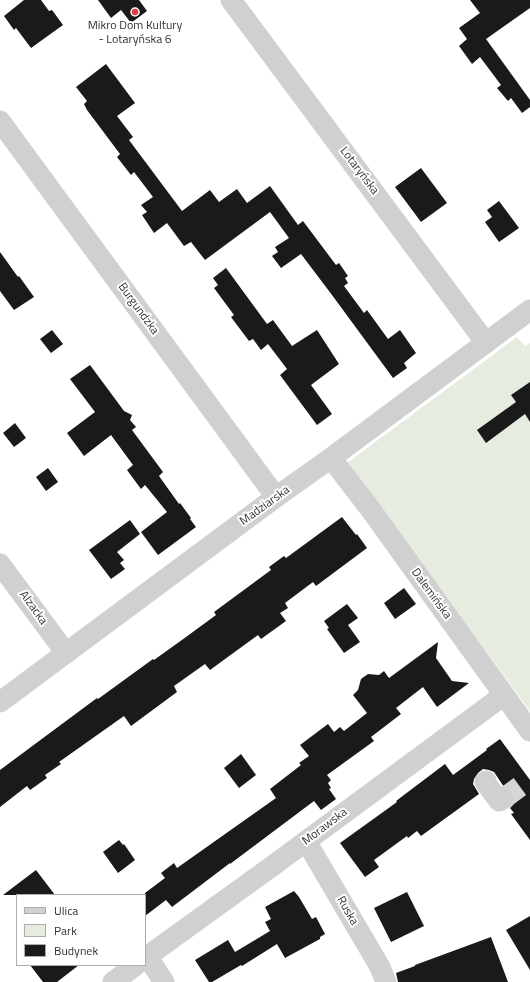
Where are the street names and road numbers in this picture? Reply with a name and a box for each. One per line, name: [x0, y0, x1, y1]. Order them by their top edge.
street label: Lotaryńska: [336, 144, 382, 198]
street label: Burgundzka: [114, 280, 162, 338]
street label: Madziarska: [237, 483, 293, 529]
street label: Dalemińska: [408, 566, 454, 622]
street label: Alzacka: [16, 588, 50, 628]
street label: Morawska: [300, 805, 350, 849]
street label: Ruska: [333, 894, 361, 928]

